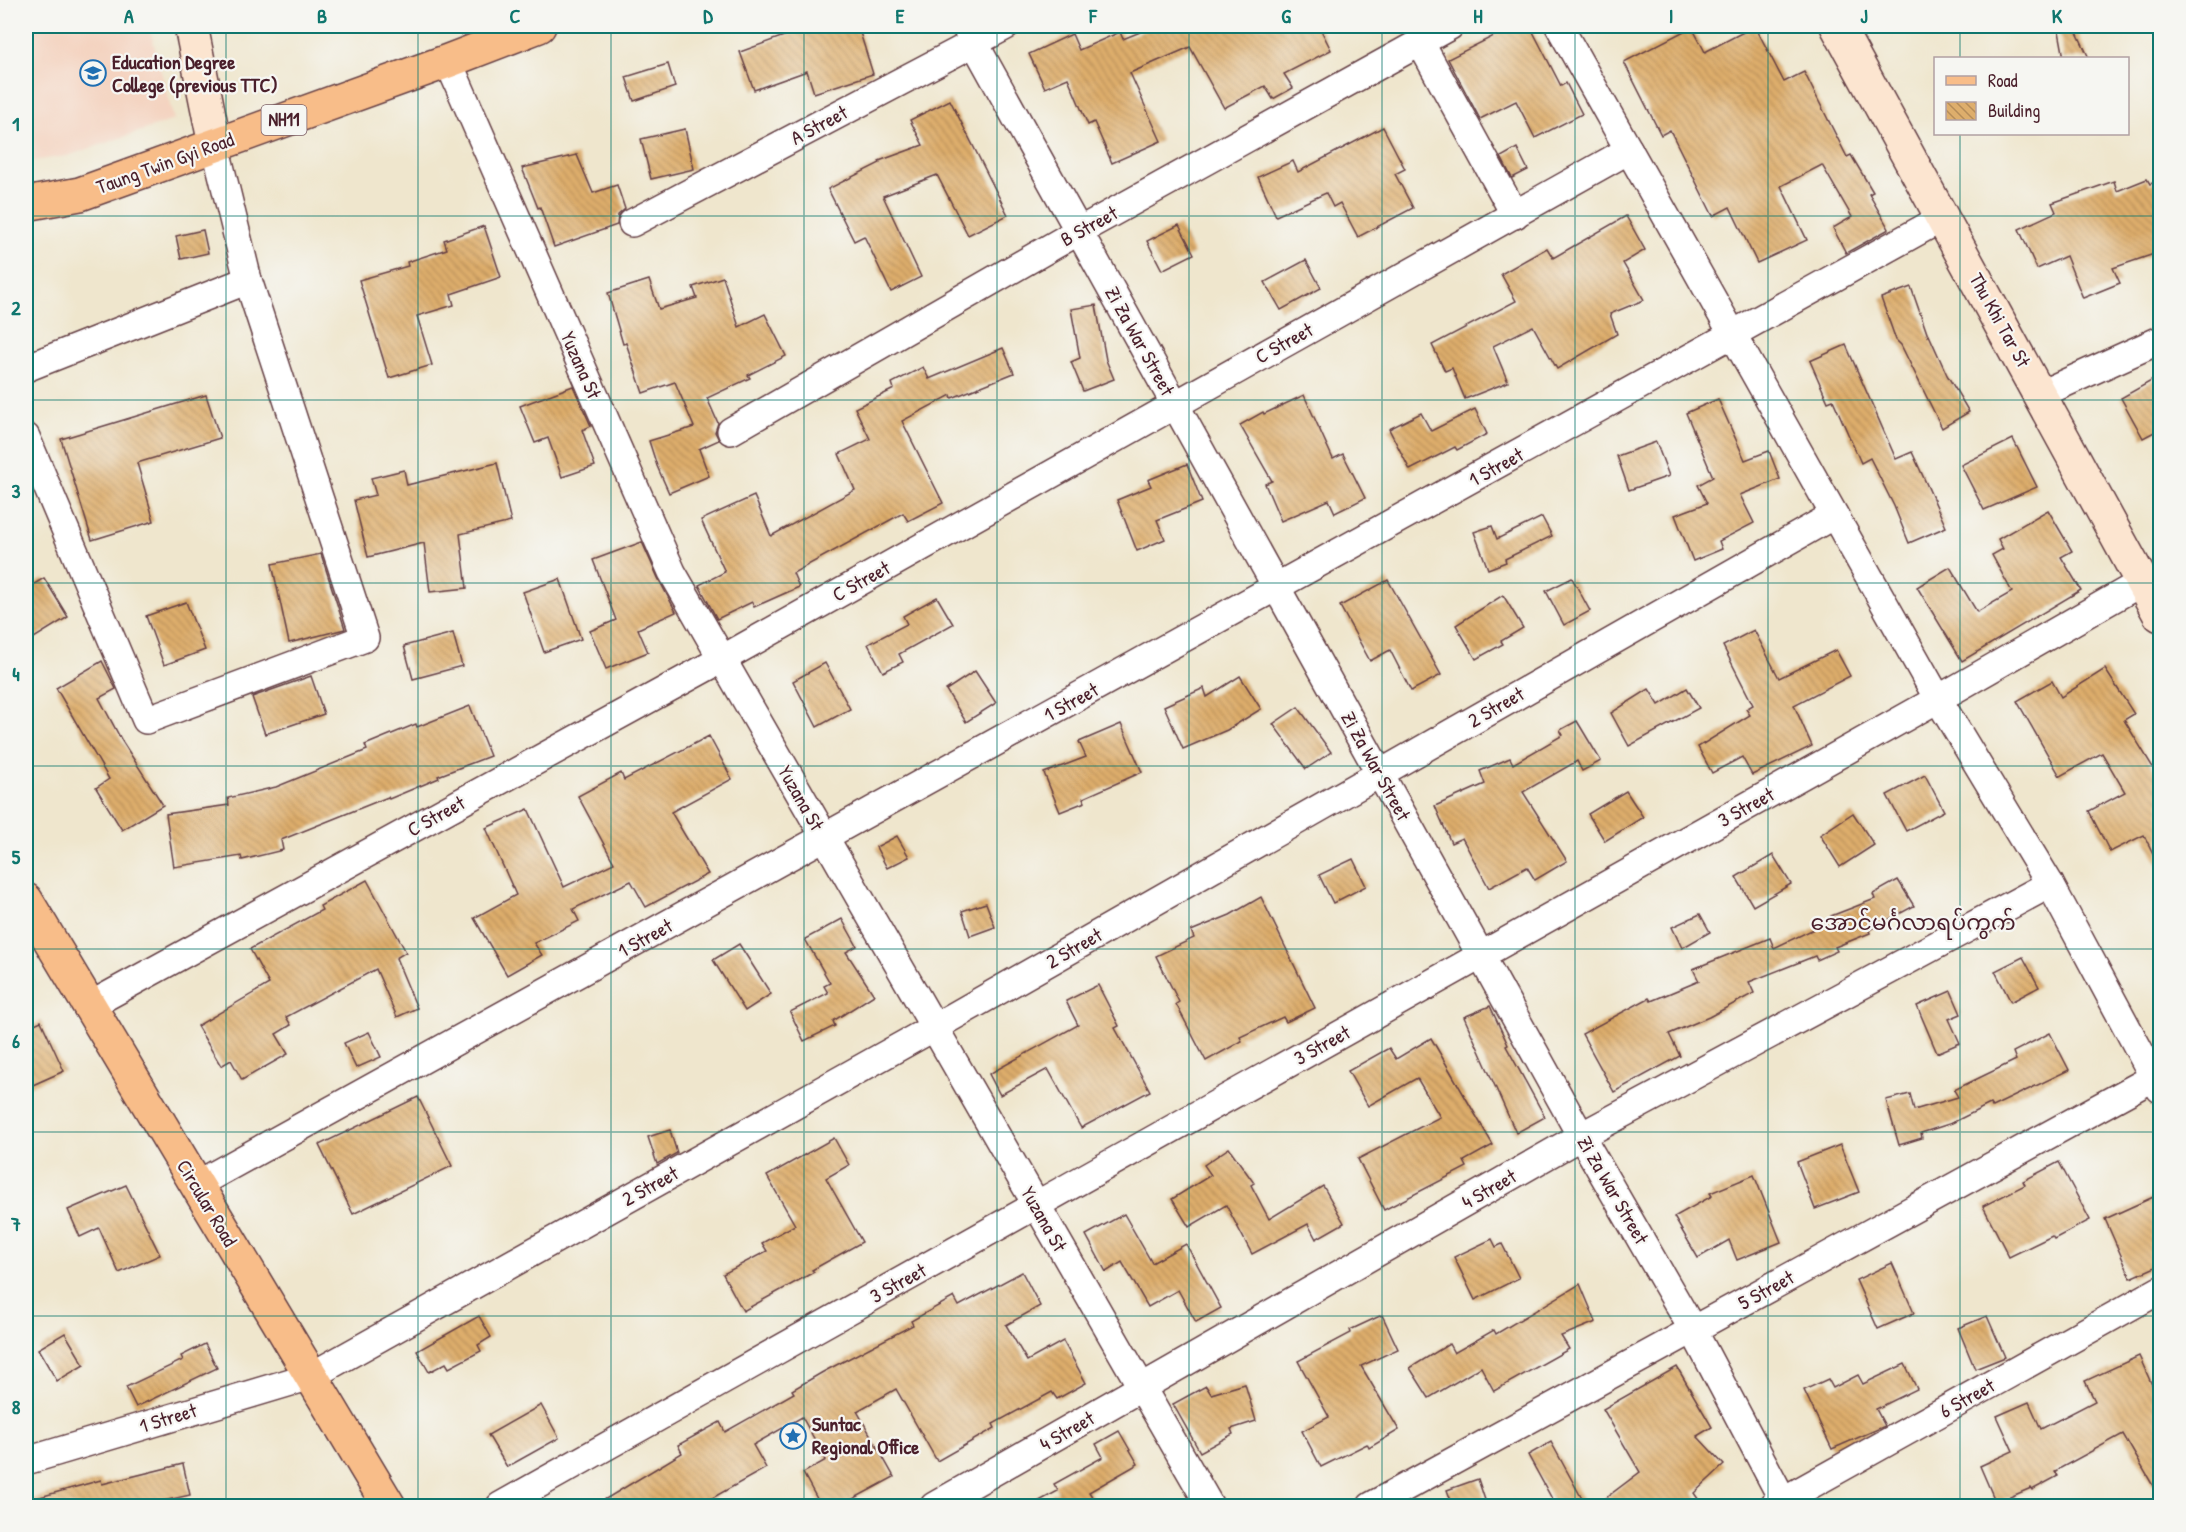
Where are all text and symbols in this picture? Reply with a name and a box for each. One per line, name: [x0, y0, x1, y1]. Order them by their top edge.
text: A: [124, 2, 134, 29]
text: B: [317, 2, 327, 29]
text: C: [510, 2, 521, 29]
text: D: [703, 2, 713, 29]
text: E: [896, 2, 905, 29]
text: F: [1088, 2, 1098, 29]
text: G: [1281, 2, 1291, 29]
text: H: [1473, 2, 1483, 29]
text: I: [1669, 2, 1673, 29]
text: J: [1860, 2, 1868, 29]
text: K: [2052, 2, 2063, 29]
place label: Education Degree College (previous TTC): [112, 48, 278, 99]
legend: [1934, 57, 2129, 135]
school or university icon: Education Degree College (previous TTC): [78, 58, 108, 88]
text: Road: [1988, 68, 2018, 93]
street label: A Street: [786, 98, 853, 151]
text: Building: [1988, 98, 2040, 123]
road number: NH11: [262, 105, 306, 135]
text: 1: [12, 110, 20, 137]
street label: Taung Twin Gyi Road: [92, 125, 237, 200]
street label: B Street: [1055, 198, 1123, 252]
street label: Thu Khi Tar St: [1963, 268, 2038, 373]
street label: Zi Za War Street: [1099, 281, 1182, 401]
text: 2: [11, 294, 21, 321]
street label: C Street: [1250, 315, 1318, 369]
street label: Yuzana St: [555, 327, 609, 404]
street label: 1 Street: [1464, 440, 1529, 493]
text: 3: [12, 477, 21, 504]
street label: C Street: [827, 553, 895, 607]
text: 4: [12, 660, 20, 687]
street label: 1 Street: [1039, 675, 1104, 728]
street label: 2 Street: [1463, 679, 1530, 733]
street label: Zi Za War Street: [1335, 706, 1418, 826]
street label: Yuzana St: [772, 760, 831, 836]
street label: 3 Street: [1713, 780, 1780, 833]
street label: C Street: [402, 788, 470, 842]
text: 5: [12, 843, 21, 870]
district label: အောင်မင်္ဂလာရပ်ကွက်: [1810, 907, 2016, 940]
street label: 1 Street: [613, 911, 678, 964]
street label: 2 Street: [1041, 920, 1108, 974]
street label: 3 Street: [1289, 1018, 1356, 1071]
text: 6: [12, 1027, 20, 1054]
street label: Zi Za War Street: [1572, 1131, 1656, 1250]
street label: Circular Road: [171, 1154, 244, 1251]
street label: 2 Street: [617, 1159, 684, 1212]
street label: 4 Street: [1457, 1162, 1522, 1215]
street label: Yuzana St: [1015, 1181, 1074, 1257]
text: 7: [10, 1210, 21, 1237]
street label: 3 Street: [865, 1256, 932, 1309]
street label: 5 Street: [1733, 1263, 1799, 1316]
street label: 6 Street: [1934, 1371, 2000, 1424]
text: 8: [12, 1393, 21, 1420]
street label: 1 Street: [136, 1396, 201, 1439]
street label: 4 Street: [1035, 1404, 1100, 1457]
place label: Suntac Regional Office: [812, 1410, 919, 1461]
place icon: Suntac Regional Office: [778, 1421, 808, 1451]

